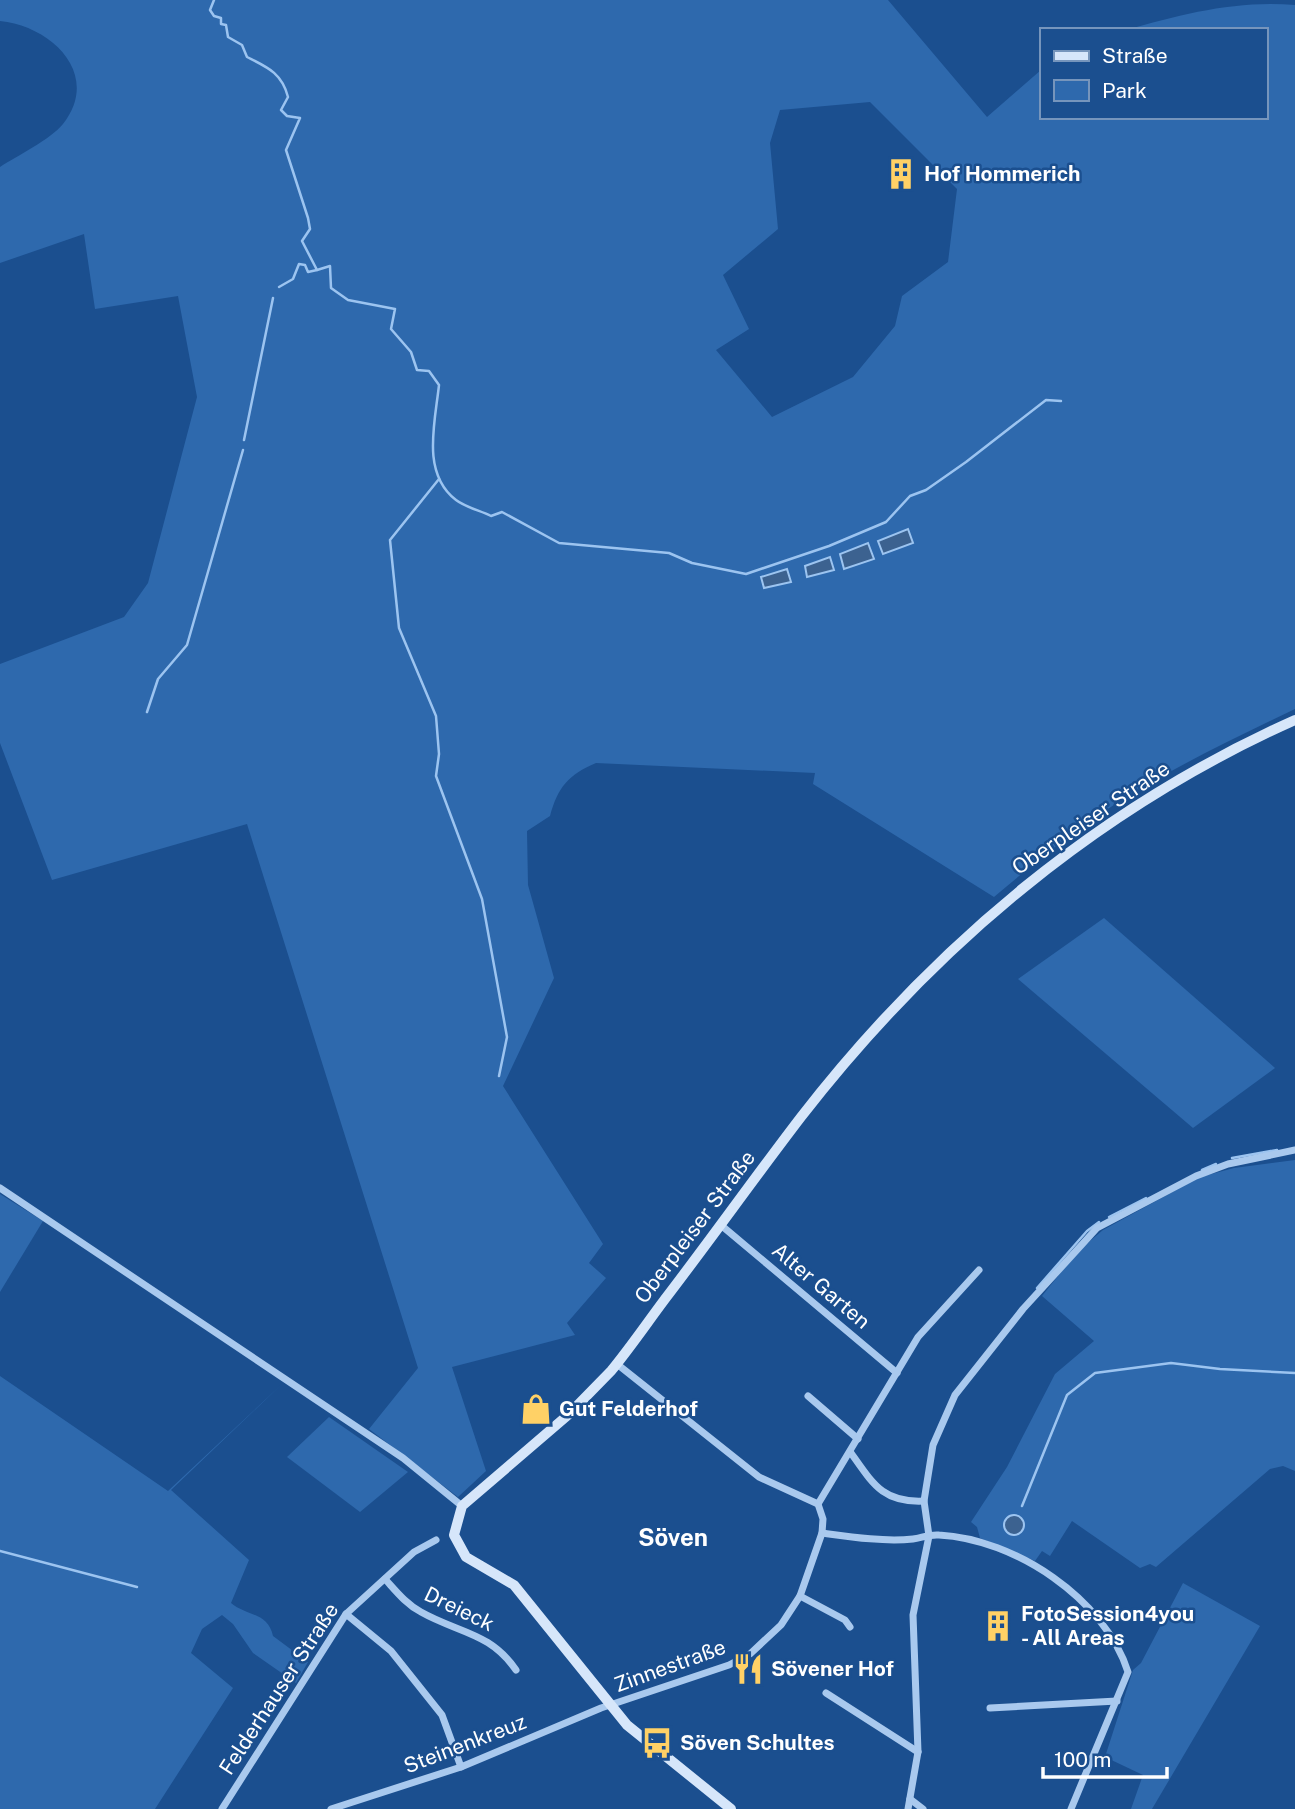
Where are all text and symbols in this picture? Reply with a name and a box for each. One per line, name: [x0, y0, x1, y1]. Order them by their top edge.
legend: [1040, 28, 1267, 119]
text: Straße: [1102, 43, 1168, 68]
text: Park: [1102, 78, 1147, 103]
building icon: Hof Hommerich: [884, 157, 918, 191]
place label: Hof Hommerich: [924, 161, 1081, 186]
street label: Oberpleiser Straße: [1007, 756, 1174, 880]
street label: Oberpleiser Straße: [629, 1145, 760, 1308]
street label: Alter Garten: [767, 1237, 875, 1334]
shop icon: Gut Felderhof: [519, 1392, 553, 1426]
place label: Gut Felderhof: [559, 1396, 698, 1421]
district label: Söven: [638, 1523, 708, 1551]
street label: Dreieck: [420, 1581, 498, 1636]
street label: Felderhauser Straße: [214, 1598, 343, 1779]
place label: FotoSession4you - All Areas: [1021, 1601, 1194, 1650]
building icon: FotoSession4you - All Areas: [981, 1609, 1015, 1643]
street label: Zinnestraße: [611, 1634, 729, 1697]
restaurant icon: Sövener Hof: [731, 1652, 765, 1686]
place label: Sövener Hof: [771, 1656, 894, 1681]
street label: Steinenkreuz: [400, 1709, 529, 1778]
bus stop icon: Söven Schultes: [640, 1726, 674, 1760]
place label: Söven Schultes: [680, 1730, 835, 1755]
scale bar: [1043, 1736, 1167, 1780]
text: 100 m: [1054, 1747, 1111, 1772]

